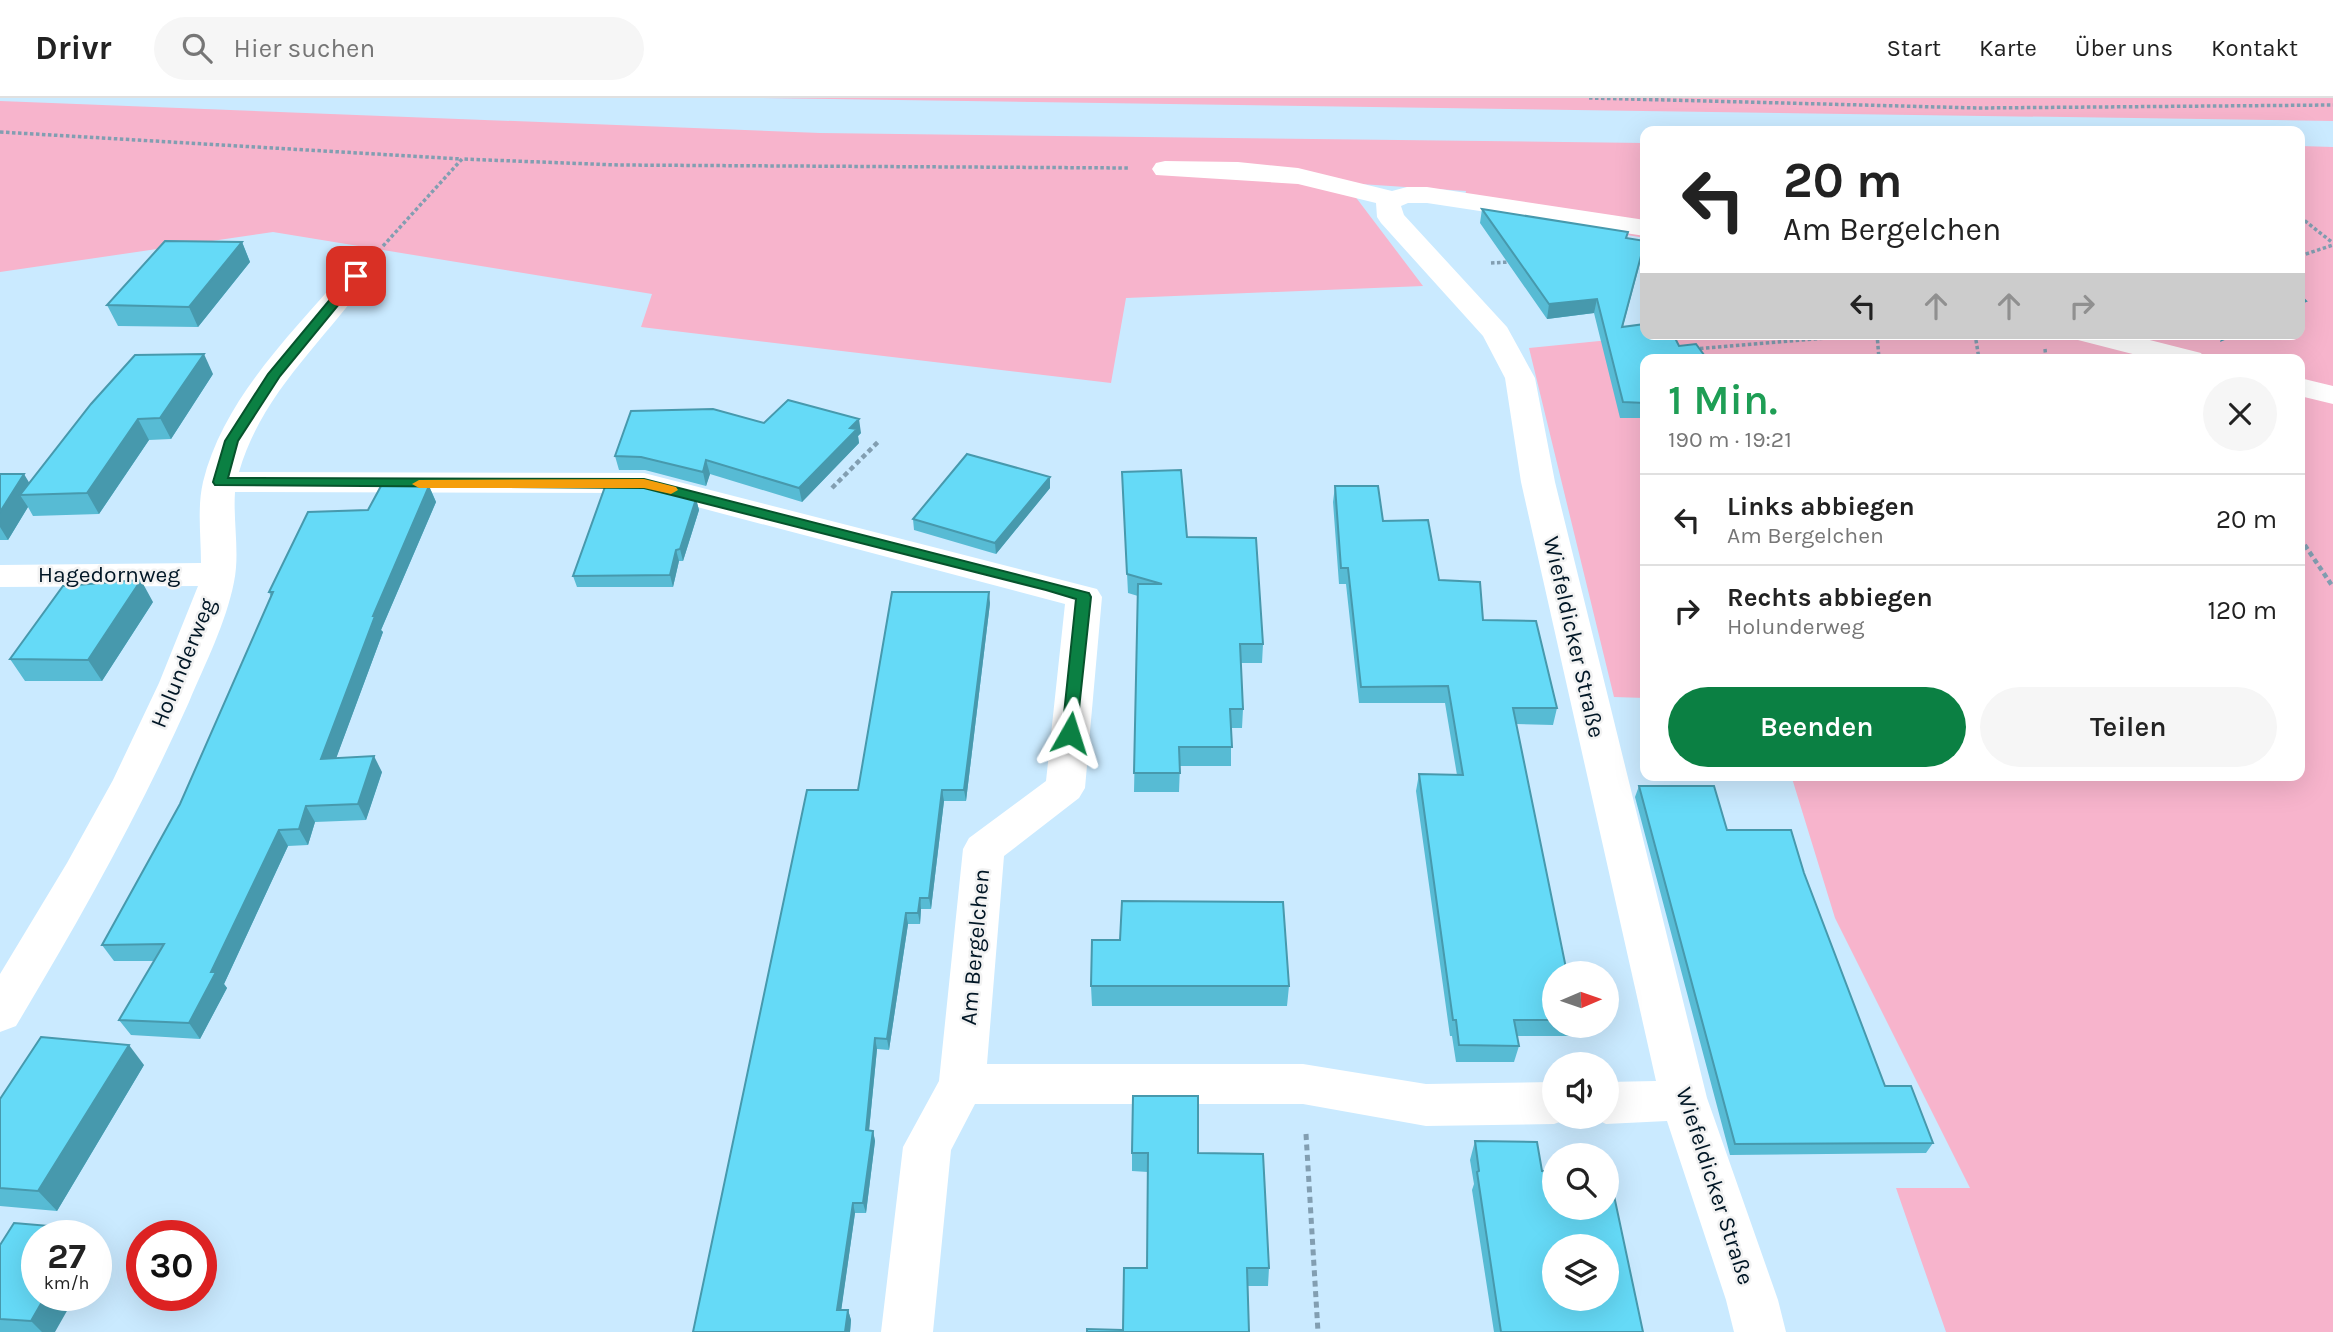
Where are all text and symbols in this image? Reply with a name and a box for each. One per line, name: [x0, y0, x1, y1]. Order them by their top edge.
search box: [154, 17, 644, 80]
text: Drivr: [35, 29, 112, 67]
icon: search: [178, 29, 216, 67]
text: Hier suchen: [234, 33, 375, 64]
text: Start: [1887, 34, 1941, 62]
text: Karte: [1979, 34, 2037, 62]
text: Über uns: [2075, 34, 2173, 62]
text: Kontakt: [2211, 34, 2298, 62]
text: 20 m: [1783, 152, 1903, 209]
icon: left: [1668, 154, 1759, 245]
text: Am Bergelchen: [1783, 211, 2001, 248]
pin: [326, 246, 386, 306]
icon: arrive: [337, 257, 375, 295]
icon: left: [1844, 287, 1882, 325]
icon: ahead: [1917, 287, 1955, 325]
icon: ahead: [1990, 287, 2028, 325]
icon: right: [2063, 287, 2101, 325]
text: 1 Min.: [1668, 375, 1778, 425]
button: close: [2203, 377, 2277, 451]
text: 190 m · 19:21: [1668, 426, 1792, 453]
text: Links abbiegen: [1727, 491, 1915, 522]
icon: left: [1668, 501, 1706, 539]
text: 20 m: [2216, 504, 2277, 535]
text: Am Bergelchen: [1727, 522, 1884, 549]
street label: Wiefeldicker Straße: [1538, 534, 1610, 740]
street label: Hagedornweg: [38, 561, 180, 588]
text: Rechts abbiegen: [1727, 582, 1933, 613]
icon: right: [1668, 592, 1706, 630]
street label: Holunderweg: [145, 594, 221, 732]
text: 120 m: [2207, 595, 2277, 626]
text: Holunderweg: [1727, 613, 1864, 640]
button: Beenden: [1668, 687, 1966, 767]
button: Teilen: [1980, 687, 2277, 767]
position arrow: [1033, 696, 1107, 770]
street label: Am Bergelchen: [955, 868, 995, 1026]
north arrow: [1542, 961, 1619, 1038]
map controls: [1542, 961, 1619, 1311]
button: sound: [1542, 1052, 1619, 1129]
street label: Wiefeldicker Straße: [1670, 1084, 1760, 1288]
button: search: [1542, 1143, 1619, 1220]
speed limit sign: 30: [126, 1220, 217, 1311]
button: layers: [1542, 1234, 1619, 1311]
text: 27: [47, 1236, 86, 1277]
text: km/h: [44, 1272, 89, 1294]

